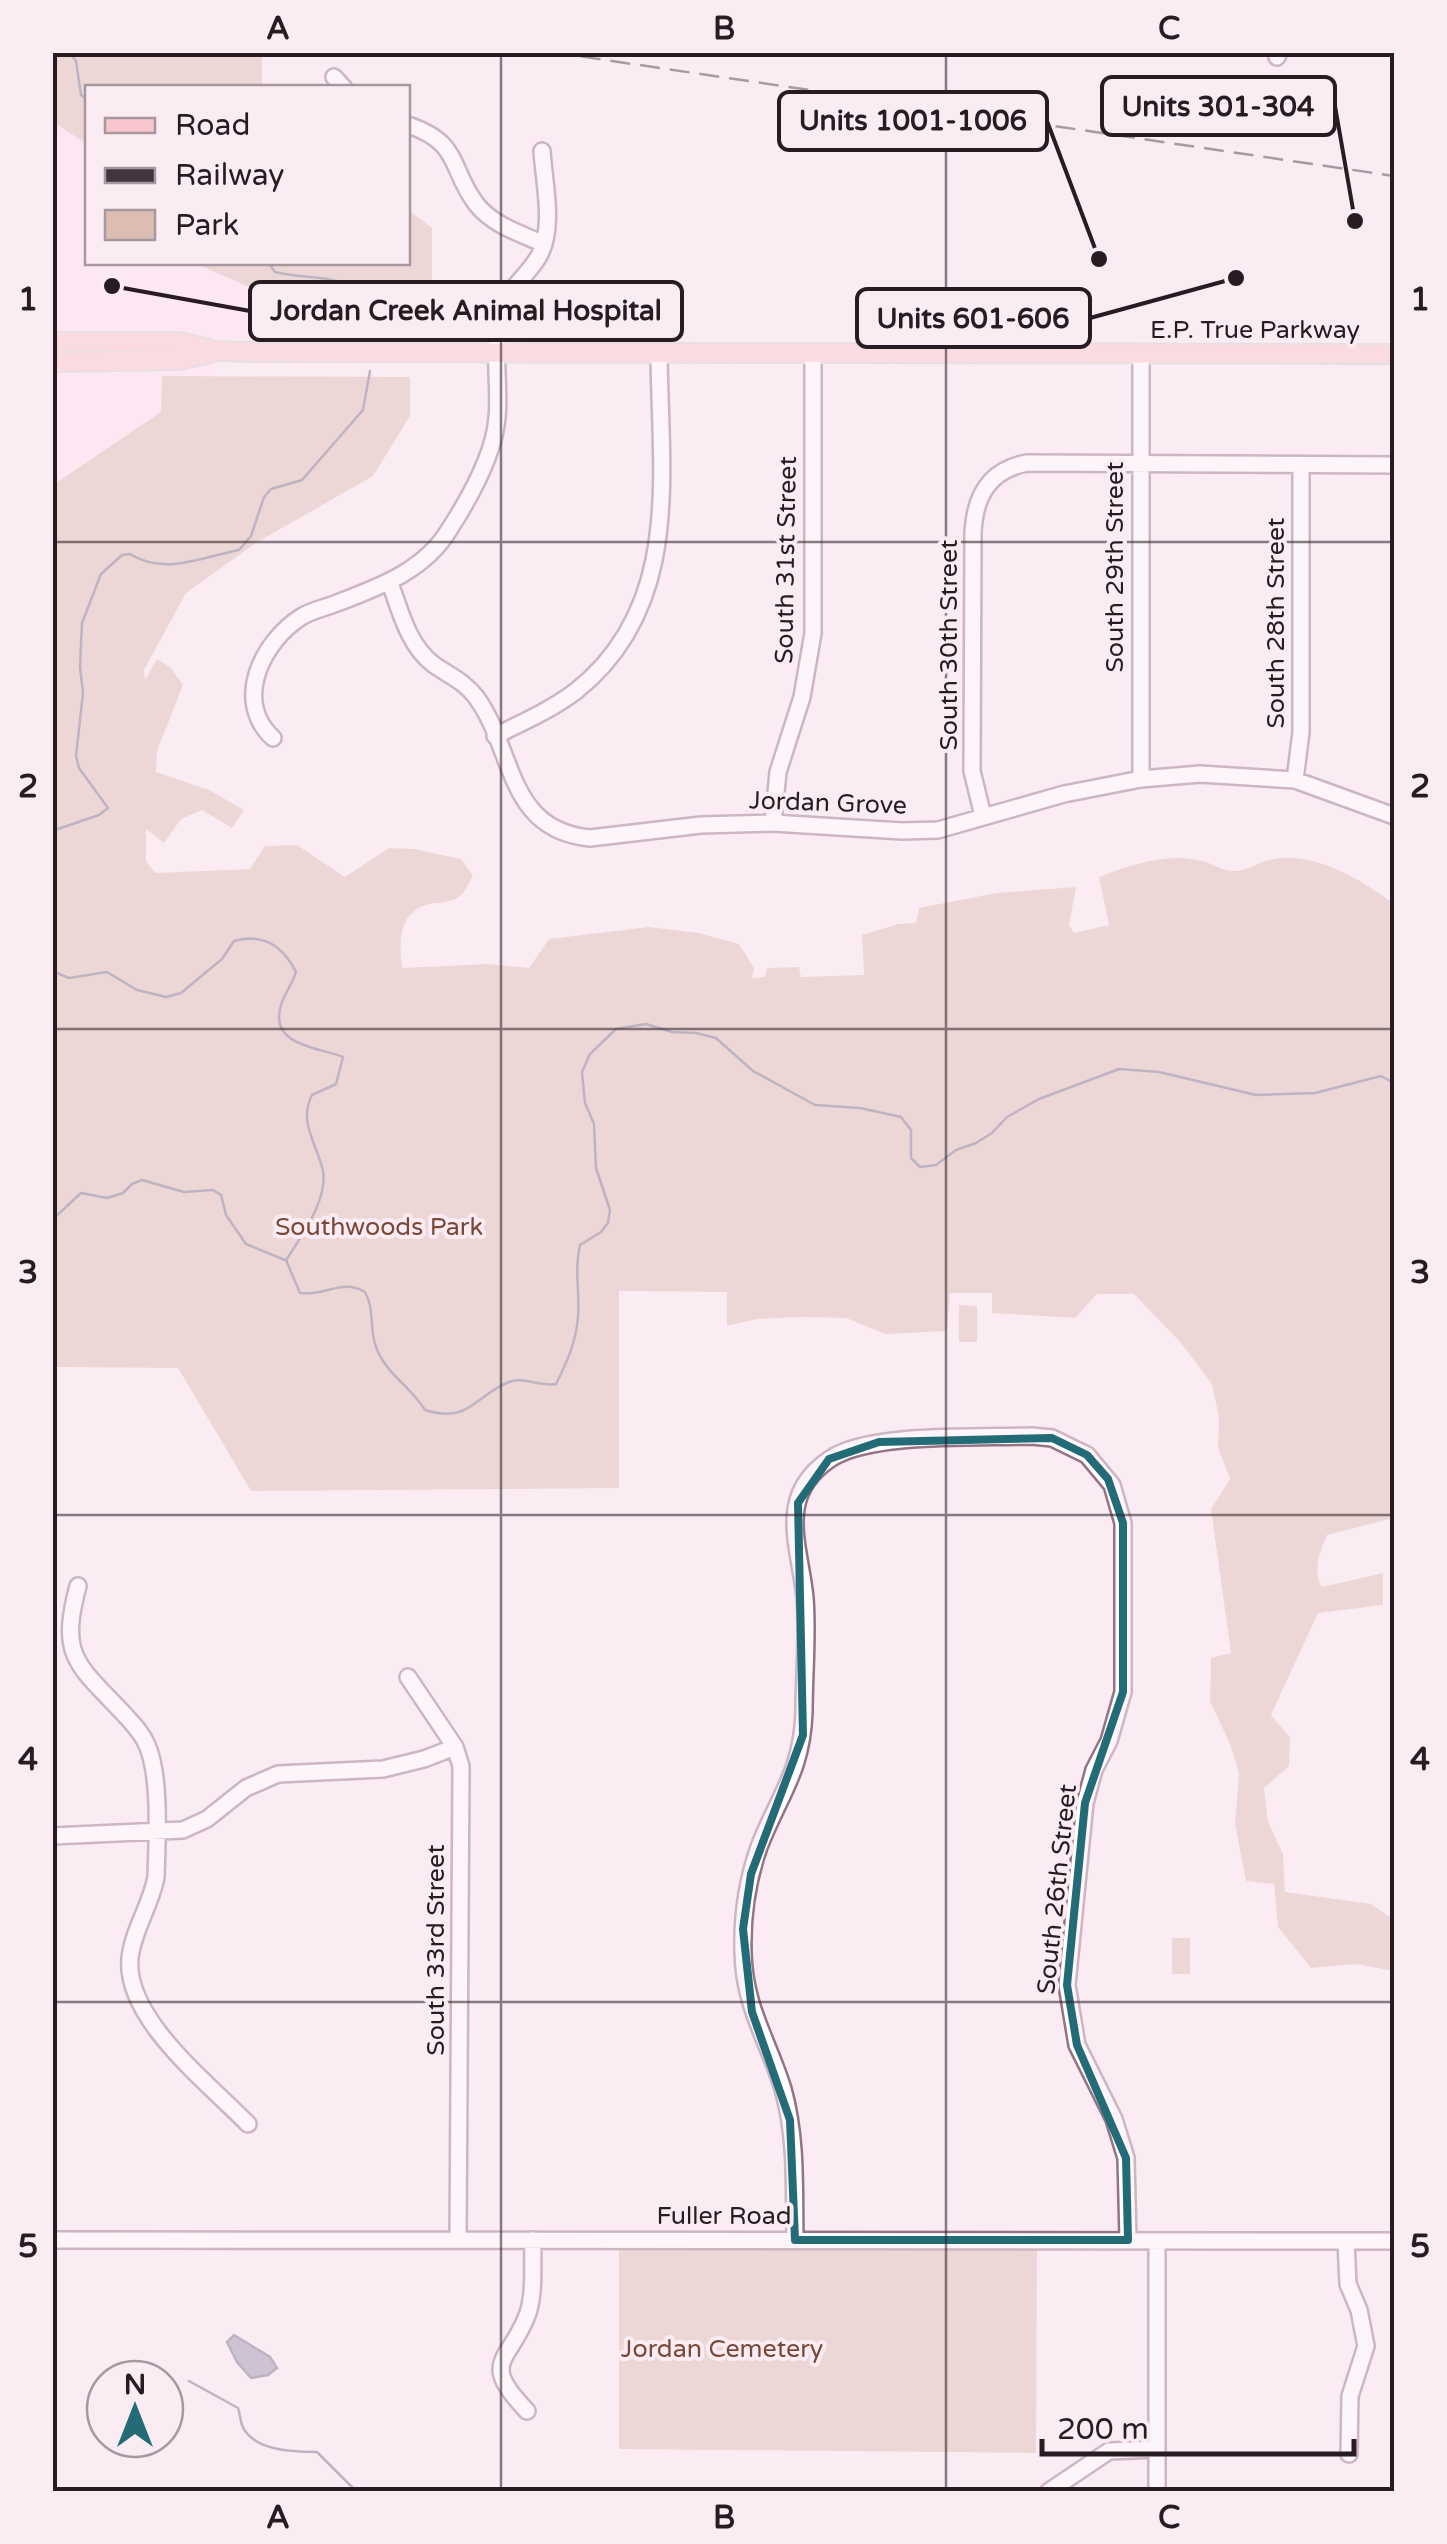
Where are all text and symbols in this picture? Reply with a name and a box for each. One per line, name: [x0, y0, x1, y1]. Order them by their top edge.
text: A: [266, 10, 290, 48]
text: B: [713, 10, 735, 48]
text: C: [1158, 10, 1180, 48]
callout: Units 301-304: [1102, 77, 1335, 135]
legend: [85, 85, 410, 265]
text: Units 301-304: [1121, 90, 1315, 124]
callout: Units 1001-1006: [779, 92, 1047, 150]
text: Units 1001-1006: [799, 104, 1027, 138]
text: Road: [175, 107, 250, 144]
text: Railway: [175, 157, 284, 194]
text: Park: [175, 207, 239, 244]
text: 1: [18, 281, 38, 319]
text: 1: [1410, 281, 1430, 319]
callout: Jordan Creek Animal Hospital: [250, 282, 682, 340]
callout: Units 601-606: [857, 289, 1090, 347]
text: Jordan Creek Animal Hospital: [269, 294, 662, 328]
text: Units 601-606: [876, 302, 1070, 336]
street label: E.P. True Parkway: [1150, 315, 1360, 345]
street label: South 31st Street: [769, 455, 803, 664]
street label: South 29th Street: [1100, 461, 1130, 673]
street label: South 28th Street: [1261, 517, 1291, 729]
street label: South 30th Street: [934, 539, 964, 751]
text: 2: [18, 768, 38, 806]
text: 2: [1410, 768, 1430, 806]
street label: Jordan Grove: [748, 785, 907, 821]
park label: Southwoods Park: [275, 1212, 483, 1242]
text: 3: [18, 1254, 38, 1292]
text: 3: [1410, 1254, 1430, 1292]
text: 4: [18, 1741, 38, 1779]
text: 4: [1410, 1741, 1430, 1779]
street label: South 26th Street: [1031, 1782, 1083, 1996]
street label: South 33rd Street: [421, 1844, 451, 2056]
street label: Fuller Road: [656, 2201, 792, 2231]
text: 5: [18, 2228, 38, 2266]
text: 5: [1410, 2228, 1430, 2266]
park label: Jordan Cemetery: [621, 2334, 823, 2364]
north arrow: [85, 2359, 185, 2459]
text: N: [124, 2368, 146, 2402]
scale bar: [1042, 2394, 1354, 2456]
text: 200 m: [1057, 2411, 1149, 2448]
text: A: [266, 2499, 290, 2537]
text: B: [713, 2499, 735, 2537]
text: C: [1158, 2499, 1180, 2537]

